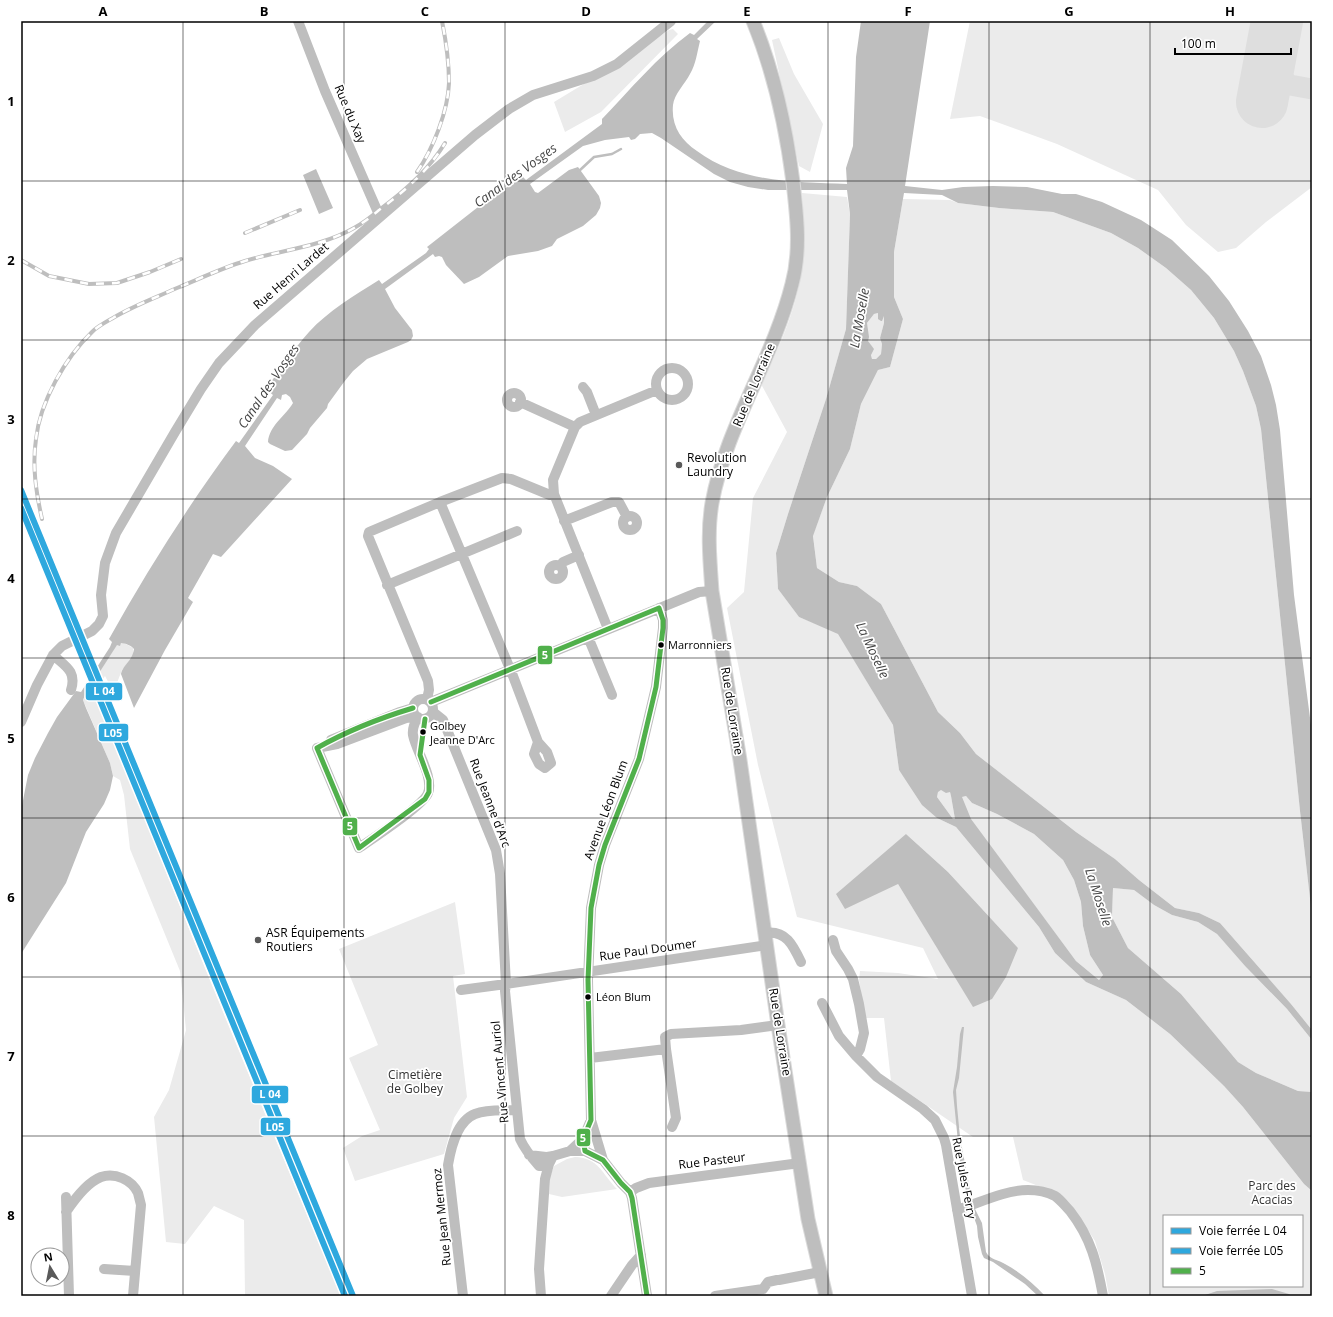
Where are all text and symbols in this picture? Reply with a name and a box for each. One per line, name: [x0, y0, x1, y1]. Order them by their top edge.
text: A: [99, 2, 108, 20]
text: B: [260, 2, 269, 20]
text: C: [421, 2, 429, 20]
text: D: [581, 2, 591, 20]
text: E: [743, 2, 751, 20]
text: F: [904, 2, 912, 20]
text: G: [1064, 2, 1074, 20]
text: H: [1225, 2, 1235, 20]
scale bar: [1175, 30, 1291, 56]
text: 100 m: [1181, 35, 1216, 52]
street label: Rue du Xay: [331, 82, 371, 147]
text: 1: [7, 92, 15, 110]
water label: Canal des Vosges: [470, 139, 560, 211]
street label: Rue Henri Lardet: [249, 238, 332, 313]
text: 2: [7, 251, 15, 269]
water label: La Moselle: [845, 286, 873, 349]
water label: Canal des Vosges: [233, 340, 303, 432]
street label: Rue de Lorraine: [728, 340, 779, 429]
text: 3: [7, 410, 15, 428]
place label: Revolution Laundry: [687, 449, 747, 480]
marker: Revolution Laundry: [674, 460, 684, 470]
text: 4: [7, 569, 15, 587]
water label: La Moselle: [852, 619, 894, 682]
place label: Marronniers: [668, 637, 732, 652]
marker: Marronniers: [656, 640, 666, 650]
line badge: 5: [537, 645, 553, 665]
text: 5: [542, 647, 548, 662]
street label: Rue de Lorraine: [717, 666, 748, 756]
line badge: L 04: [85, 682, 123, 701]
text: L 04: [93, 683, 116, 698]
place label: Golbey Jeanne D'Arc: [429, 718, 495, 747]
line badge: L05: [98, 723, 129, 742]
text: L05: [104, 725, 122, 740]
marker: Golbey Jeanne D'Arc: [418, 727, 428, 737]
text: 5: [7, 729, 15, 747]
street label: Rue Jeanne d'Arc: [466, 756, 515, 850]
street label: Avenue Léon Blum: [580, 758, 631, 862]
line badge: 5: [342, 817, 358, 836]
text: 5: [347, 818, 353, 833]
water label: La Moselle: [1081, 866, 1117, 929]
text: 6: [7, 888, 15, 906]
place label: ASR Équipements Routiers: [266, 924, 365, 955]
street label: Rue Paul Doumer: [598, 934, 698, 965]
marker: ASR Équipements Routiers: [253, 935, 263, 945]
street label: Rue de Lorraine: [765, 987, 796, 1077]
place label: Léon Blum: [596, 989, 651, 1004]
marker: Léon Blum: [583, 992, 593, 1002]
street label: Rue Vincent Auriol: [487, 1020, 512, 1124]
text: 7: [7, 1047, 15, 1065]
park label: Cimetière de Golbey: [387, 1066, 444, 1097]
line badge: L 04: [251, 1085, 289, 1104]
text: L 04: [259, 1086, 282, 1101]
line badge: L05: [260, 1117, 291, 1136]
text: L05: [266, 1119, 284, 1134]
line badge: 5: [576, 1128, 591, 1147]
text: 5: [580, 1130, 586, 1145]
street label: Rue Jules Ferry: [948, 1136, 981, 1221]
street label: Rue Pasteur: [677, 1148, 747, 1173]
street label: Rue Jean Mermoz: [428, 1167, 455, 1267]
park label: Parc des Acacias: [1248, 1177, 1296, 1208]
text: 8: [7, 1206, 15, 1224]
legend: [1163, 1215, 1303, 1287]
text: Voie ferrée L 04: [1199, 1222, 1287, 1239]
text: Voie ferrée L05: [1199, 1242, 1284, 1259]
north arrow: [30, 1247, 70, 1287]
text: N: [42, 1248, 54, 1265]
text: 5: [1199, 1262, 1206, 1279]

